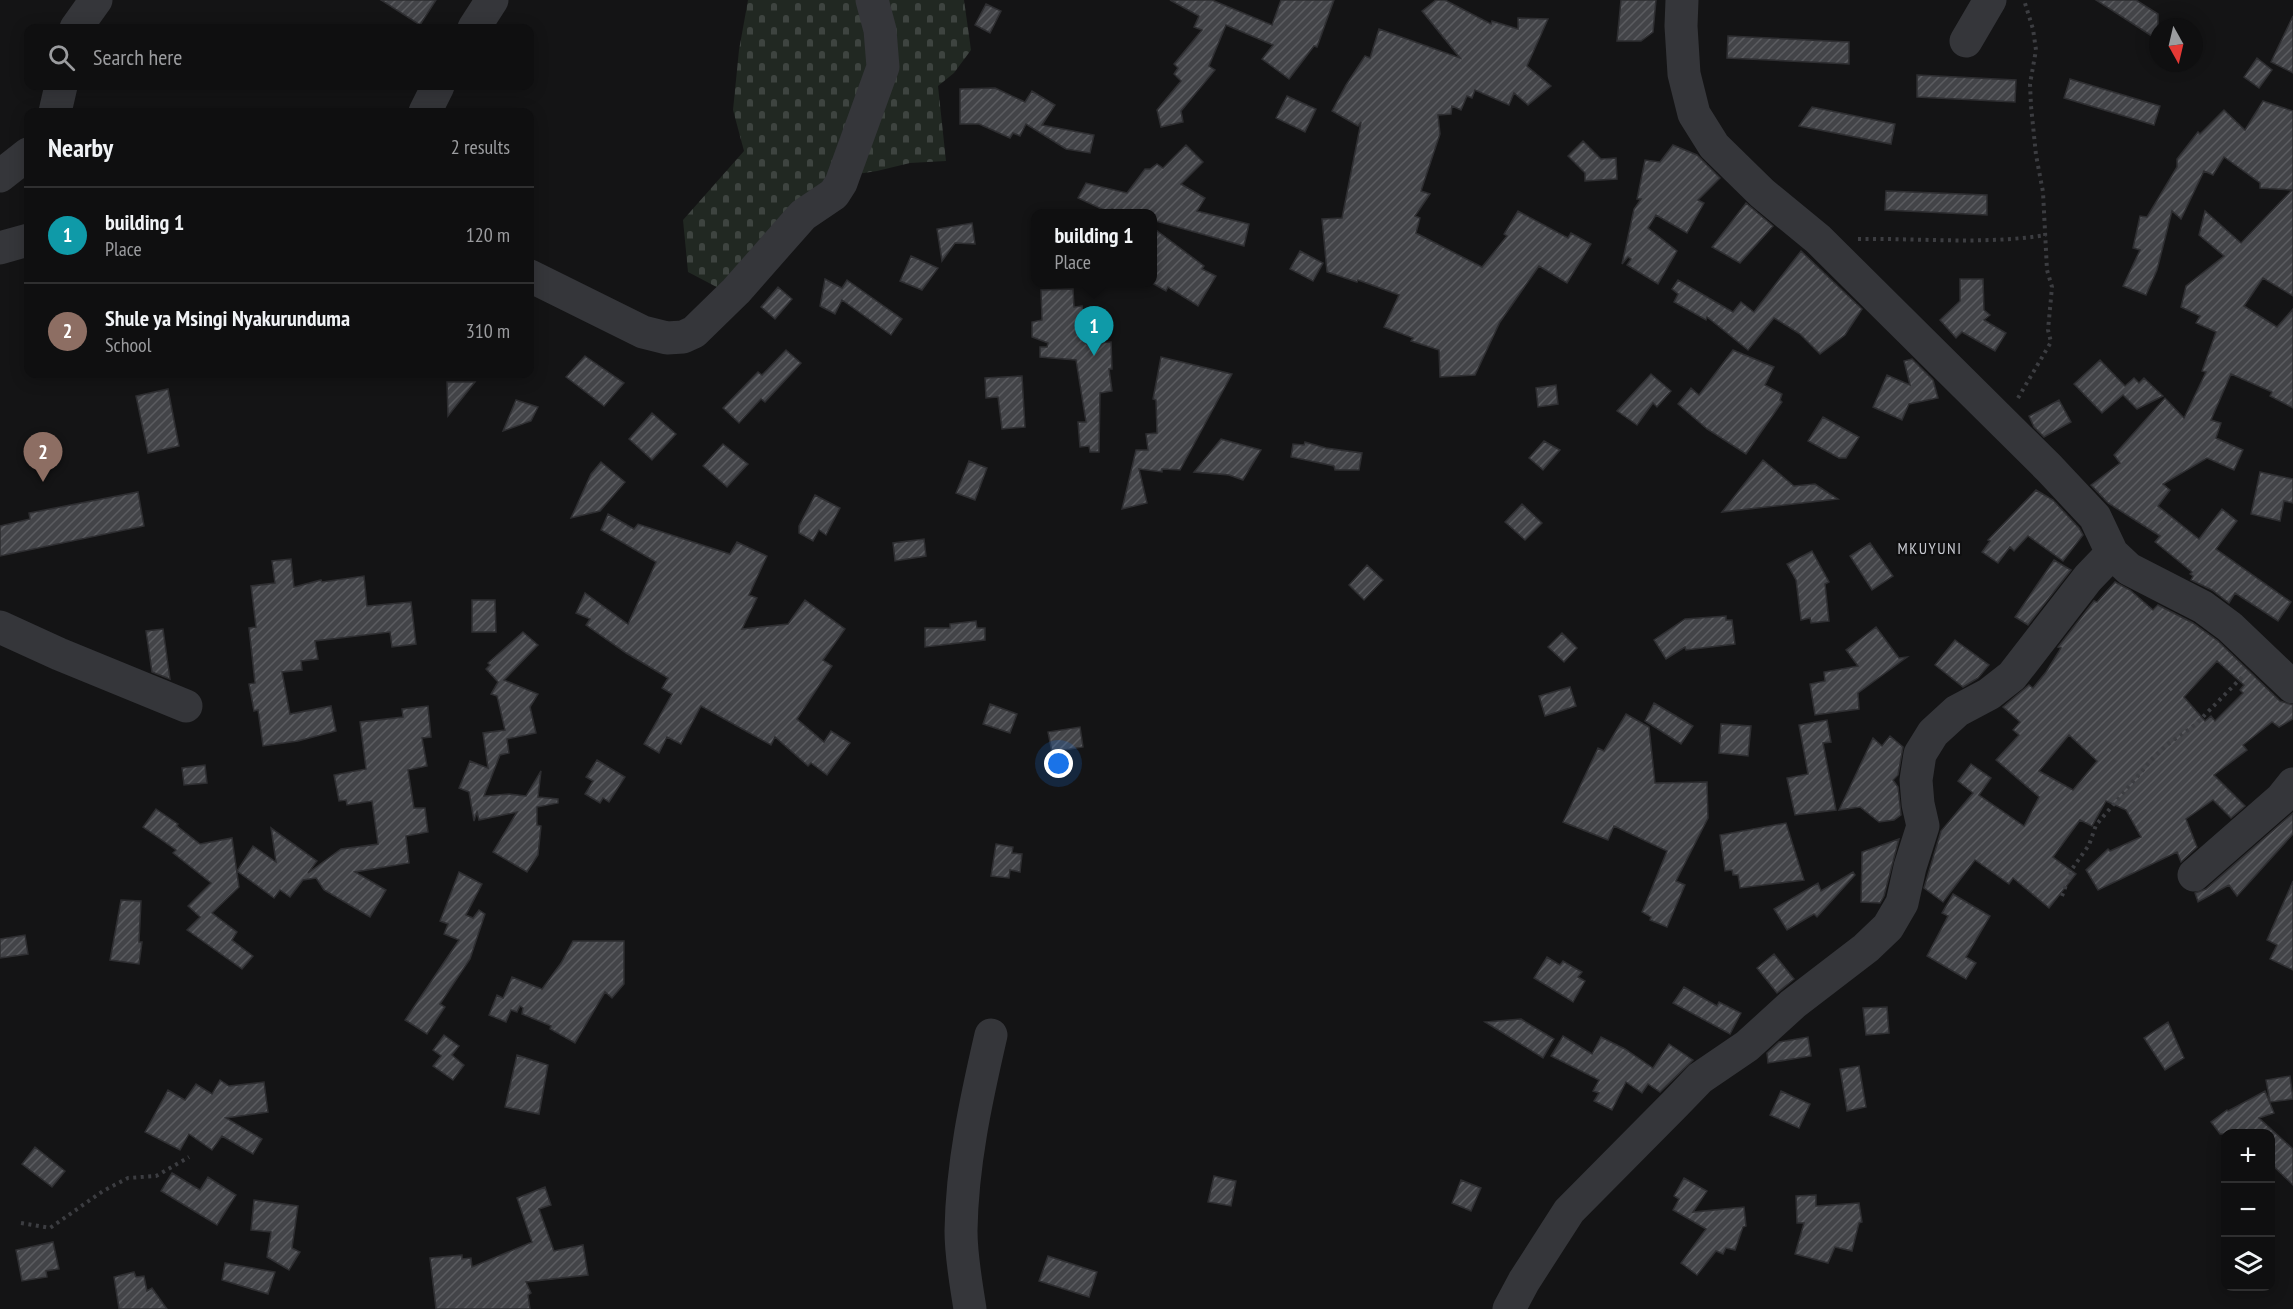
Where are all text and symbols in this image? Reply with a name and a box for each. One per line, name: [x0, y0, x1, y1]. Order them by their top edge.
north arrow: [2149, 18, 2203, 72]
search box: [24, 24, 534, 90]
icon: search: [45, 41, 78, 74]
text: Search here: [93, 43, 182, 71]
text: Nearby: [48, 131, 113, 164]
text: 2 results: [451, 134, 510, 160]
text: building 1: [105, 208, 184, 236]
popup: [1031, 209, 1157, 287]
text: building 1: [1054, 221, 1134, 249]
text: 1: [63, 222, 72, 248]
text: 120 m: [466, 222, 510, 248]
text: Place: [105, 236, 142, 262]
text: Place: [1054, 249, 1091, 275]
text: Shule ya Msingi Nyakurunduma: [105, 304, 350, 332]
pin: 1: [1074, 306, 1114, 356]
text: 2: [63, 318, 72, 344]
text: 310 m: [466, 318, 510, 344]
text: School: [105, 332, 151, 358]
pin: 2: [24, 432, 63, 482]
district label: MKUYUNI: [1898, 538, 1962, 558]
your location: [1044, 749, 1073, 778]
map controls: [2221, 1129, 2275, 1291]
button: +: [2221, 1129, 2275, 1183]
button: −: [2221, 1183, 2275, 1237]
button: layers: [2221, 1237, 2275, 1291]

